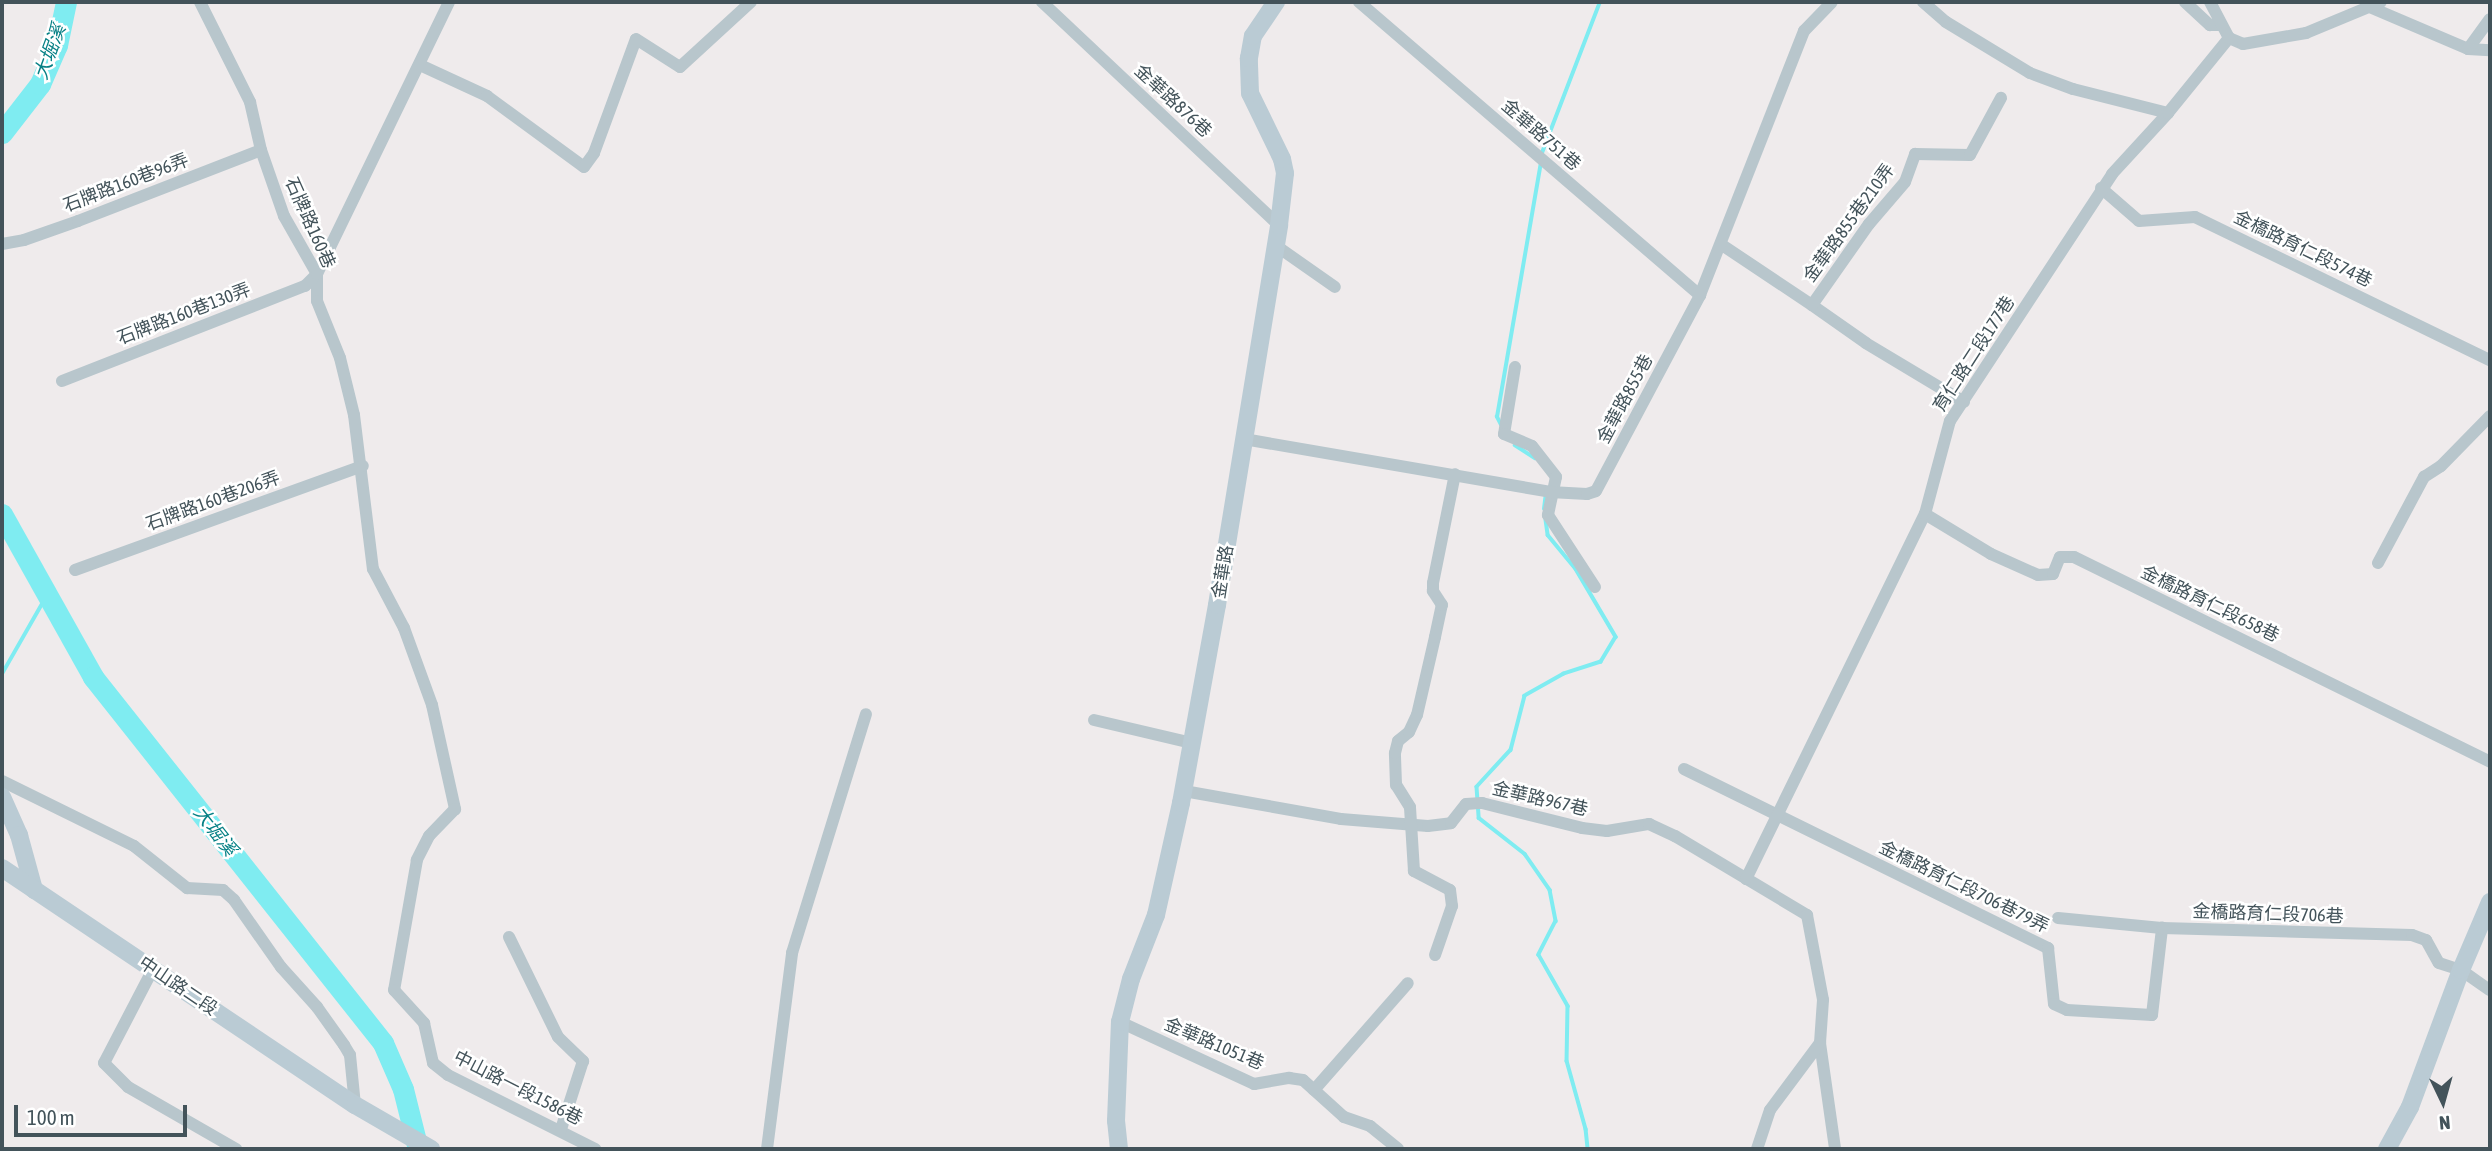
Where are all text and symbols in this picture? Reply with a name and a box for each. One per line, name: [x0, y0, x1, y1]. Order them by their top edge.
water label: 大堀溪: [30, 21, 70, 83]
street label: 金華路876巷: [1130, 60, 1216, 142]
street label: 金華路751巷: [1497, 95, 1585, 175]
street label: 石牌路160巷96弄: [60, 149, 192, 217]
street label: 金華路855巷210弄: [1799, 160, 1899, 286]
street label: 石牌路160巷: [280, 174, 340, 272]
street label: 金橋路育仁段574巷: [2230, 206, 2376, 292]
street label: 石牌路160巷130弄: [114, 279, 254, 349]
street label: 育仁路二段177巷: [1929, 292, 2019, 416]
street label: 金華路855巷: [1593, 351, 1657, 447]
street label: 石牌路160巷206弄: [143, 467, 283, 535]
street label: 金華路: [1208, 544, 1238, 600]
street label: 金橋路育仁段658巷: [2137, 561, 2283, 647]
street label: 金華路967巷: [1490, 778, 1590, 820]
water label: 大堀溪: [188, 802, 242, 860]
street label: 金橋路育仁段706巷79弄: [1876, 836, 2052, 938]
street label: 金橋路育仁段706巷: [2192, 901, 2344, 927]
street label: 中山路二段: [135, 952, 221, 1020]
street label: 金華路1051巷: [1161, 1013, 1267, 1075]
street label: 中山路一段1586巷: [450, 1046, 586, 1130]
north arrow: [2408, 1067, 2478, 1137]
scale bar: [18, 1092, 191, 1136]
text: 100 m: [27, 1105, 75, 1129]
text: N: [2438, 1111, 2451, 1134]

